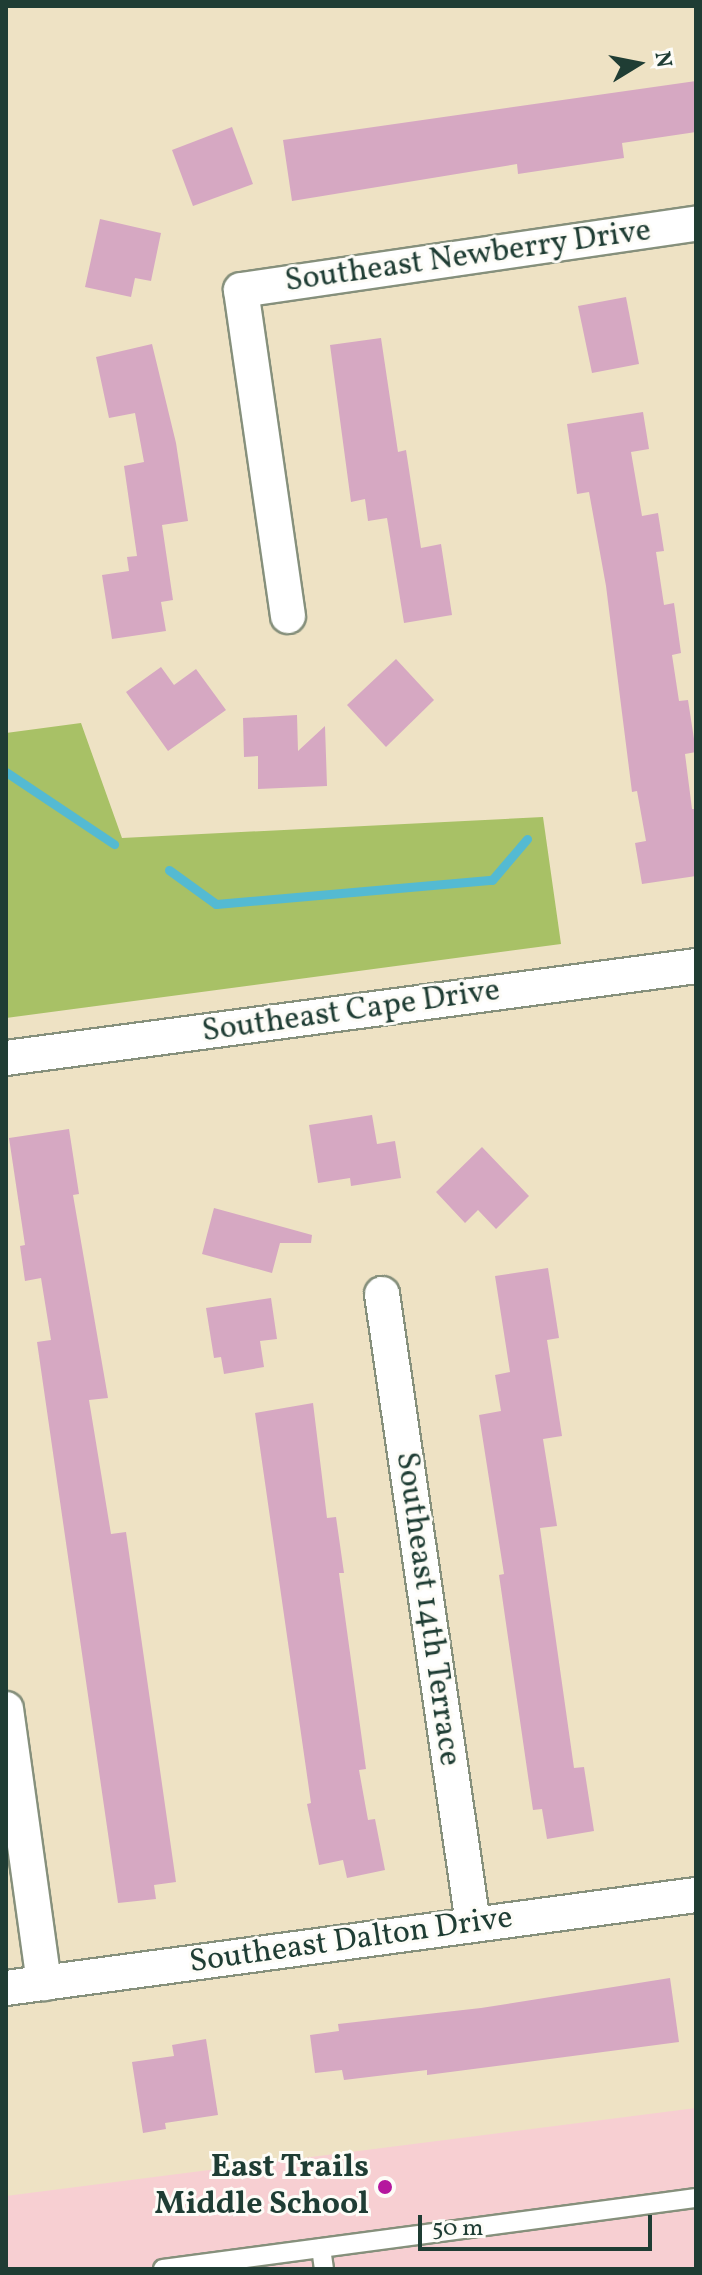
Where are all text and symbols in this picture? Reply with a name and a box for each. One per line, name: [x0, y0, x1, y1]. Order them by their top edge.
north arrow: [598, 24, 678, 104]
text: N: [645, 49, 679, 70]
street label: Southeast Newberry Drive: [282, 212, 654, 302]
street label: Southeast Cape Drive: [200, 972, 502, 1052]
street label: Southeast 14th Terrace: [386, 1449, 468, 1769]
street label: Southeast Dalton Drive: [187, 1899, 515, 1983]
place label: East Trails Middle School: [155, 2150, 369, 2225]
marker: East Trails Middle School: [376, 2178, 394, 2196]
scale bar: [422, 2199, 656, 2249]
text: 50 m: [432, 2212, 484, 2246]

